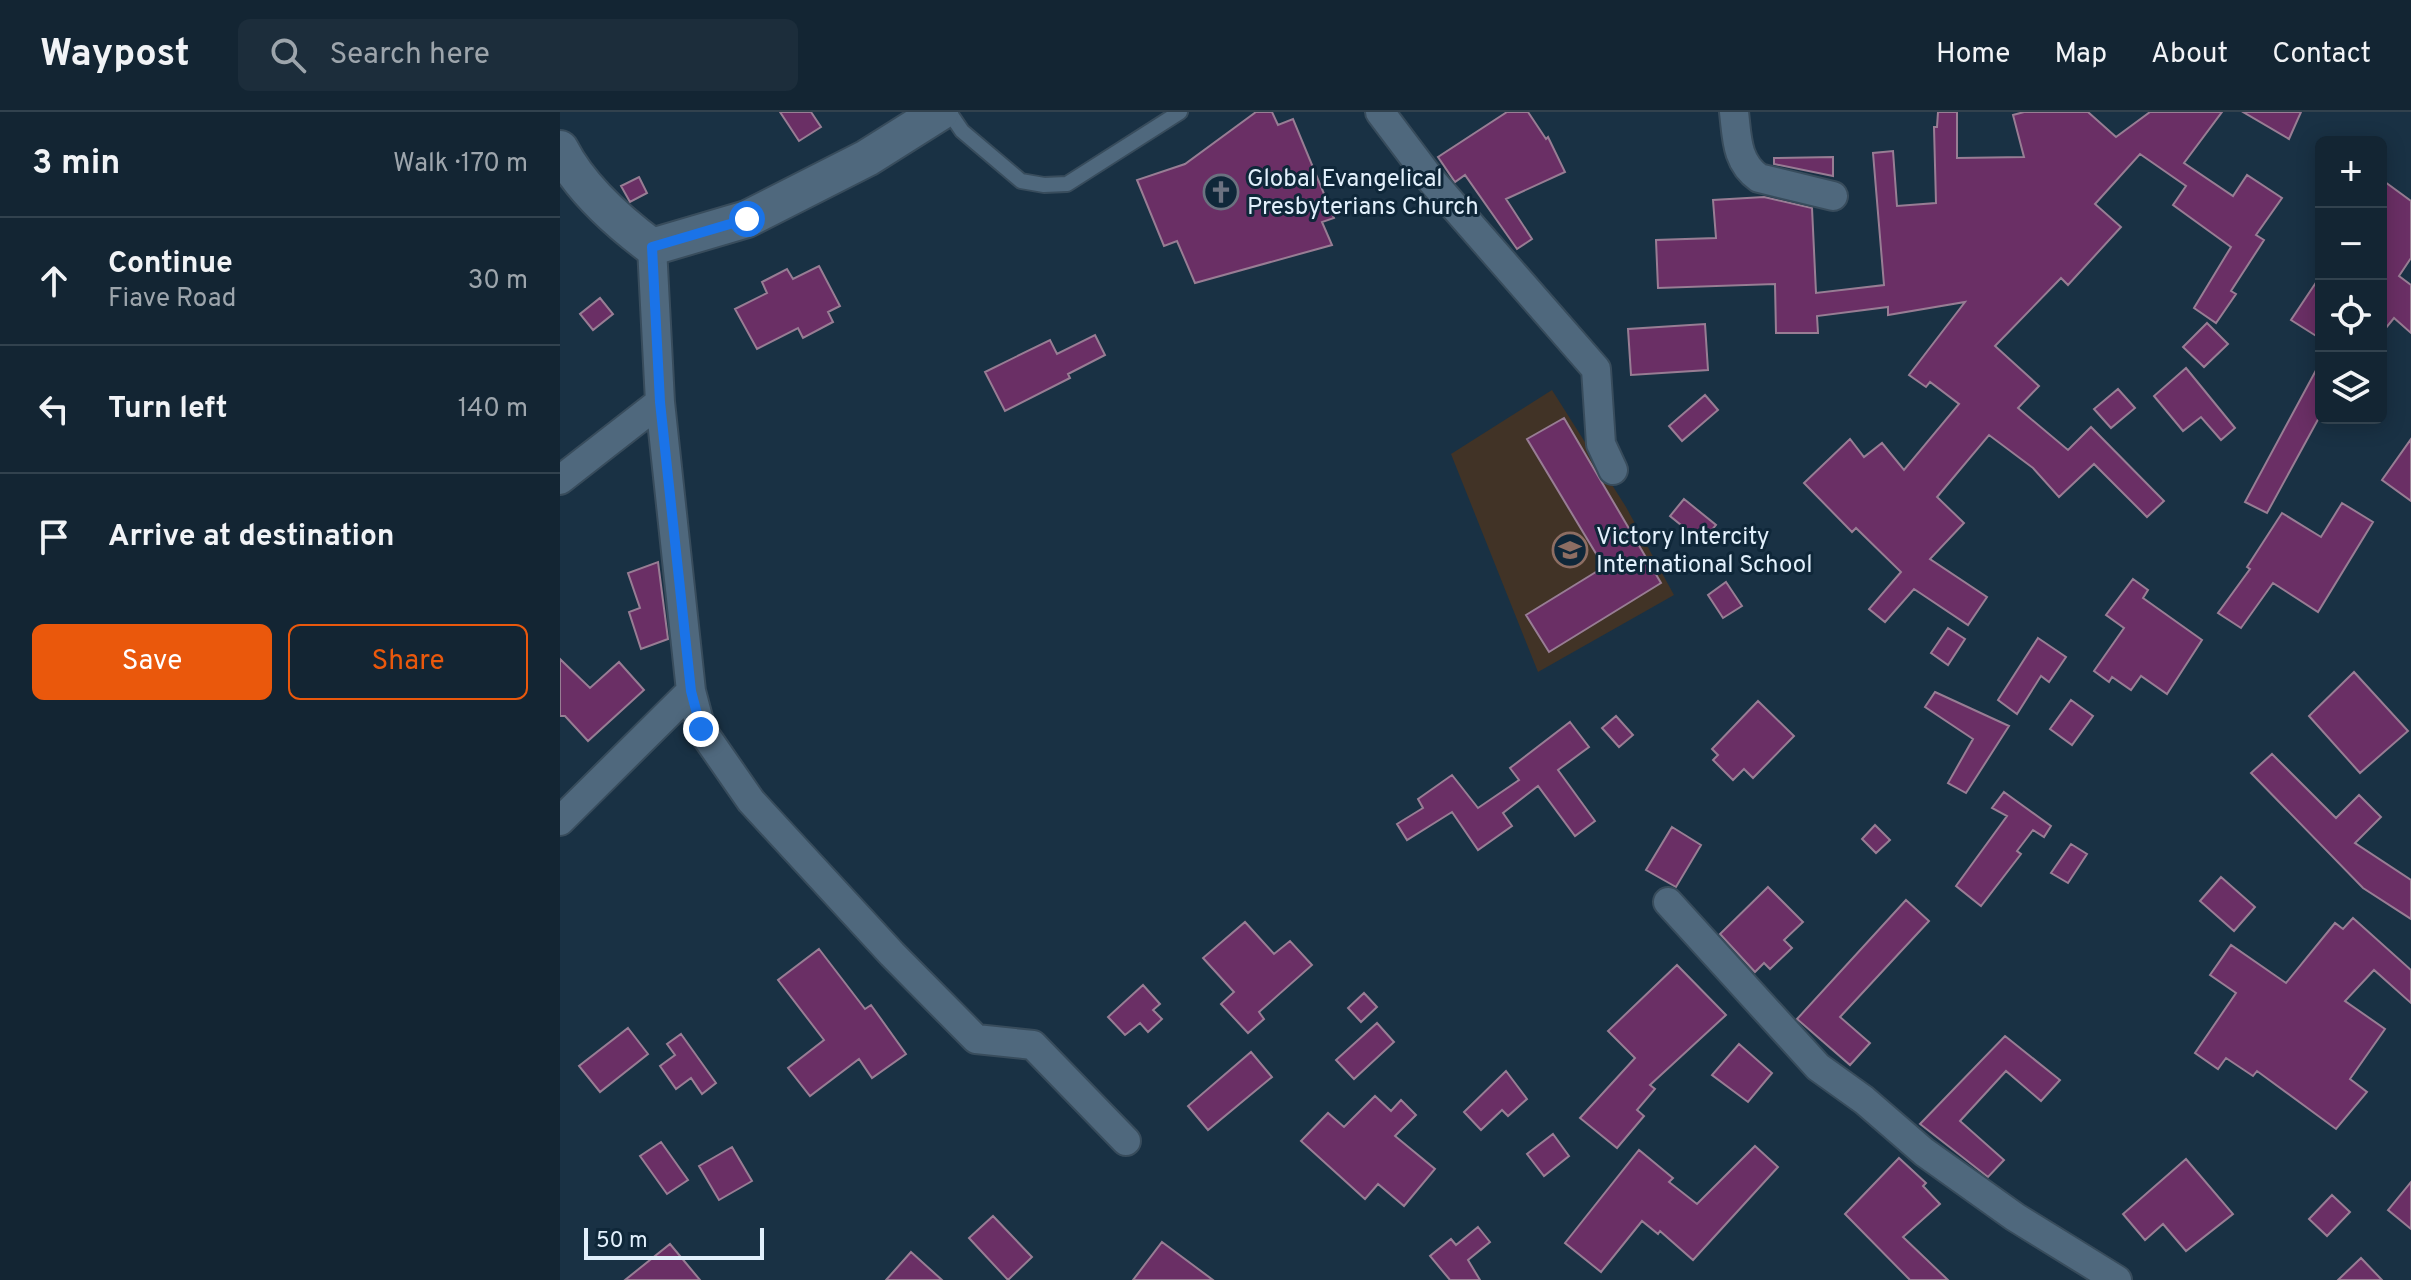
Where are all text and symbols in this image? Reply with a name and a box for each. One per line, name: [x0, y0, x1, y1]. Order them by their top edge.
search box: [238, 19, 798, 91]
text: Waypost: [40, 31, 190, 80]
icon: search: [266, 33, 310, 77]
text: Search here: [330, 37, 490, 74]
text: Home: [1936, 37, 2010, 73]
text: Map: [2054, 37, 2107, 73]
text: About: [2151, 37, 2228, 73]
text: Contact: [2272, 37, 2371, 73]
map controls: [2315, 136, 2387, 424]
button: +: [2315, 136, 2387, 208]
text: 3 min: [32, 143, 120, 186]
text: Walk · 170 m: [393, 148, 528, 181]
place label: Global Evangelical Presbyterians Church: [1247, 165, 1479, 223]
church icon: Global Evangelical Presbyterians Church: [1202, 173, 1240, 211]
route start: [729, 201, 765, 237]
button: −: [2315, 208, 2387, 280]
text: Continue: [108, 246, 233, 283]
icon: ahead: [32, 259, 76, 303]
text: 30 m: [468, 265, 528, 298]
button: locate: [2315, 280, 2387, 352]
text: Fiave Road: [108, 283, 236, 316]
button: layers: [2315, 352, 2387, 424]
icon: left: [32, 387, 76, 431]
text: Turn left: [108, 391, 228, 428]
text: 140 m: [458, 393, 528, 426]
icon: arrive: [32, 515, 76, 559]
text: Arrive at destination: [108, 519, 394, 556]
place label: Victory Intercity International School: [1596, 523, 1812, 581]
school or university icon: Victory Intercity International School: [1551, 531, 1589, 569]
button: Save: [32, 624, 272, 700]
button: Share: [288, 624, 528, 700]
route end: [683, 711, 719, 747]
scale bar: [584, 1224, 764, 1260]
text: 50 m: [596, 1228, 648, 1255]

